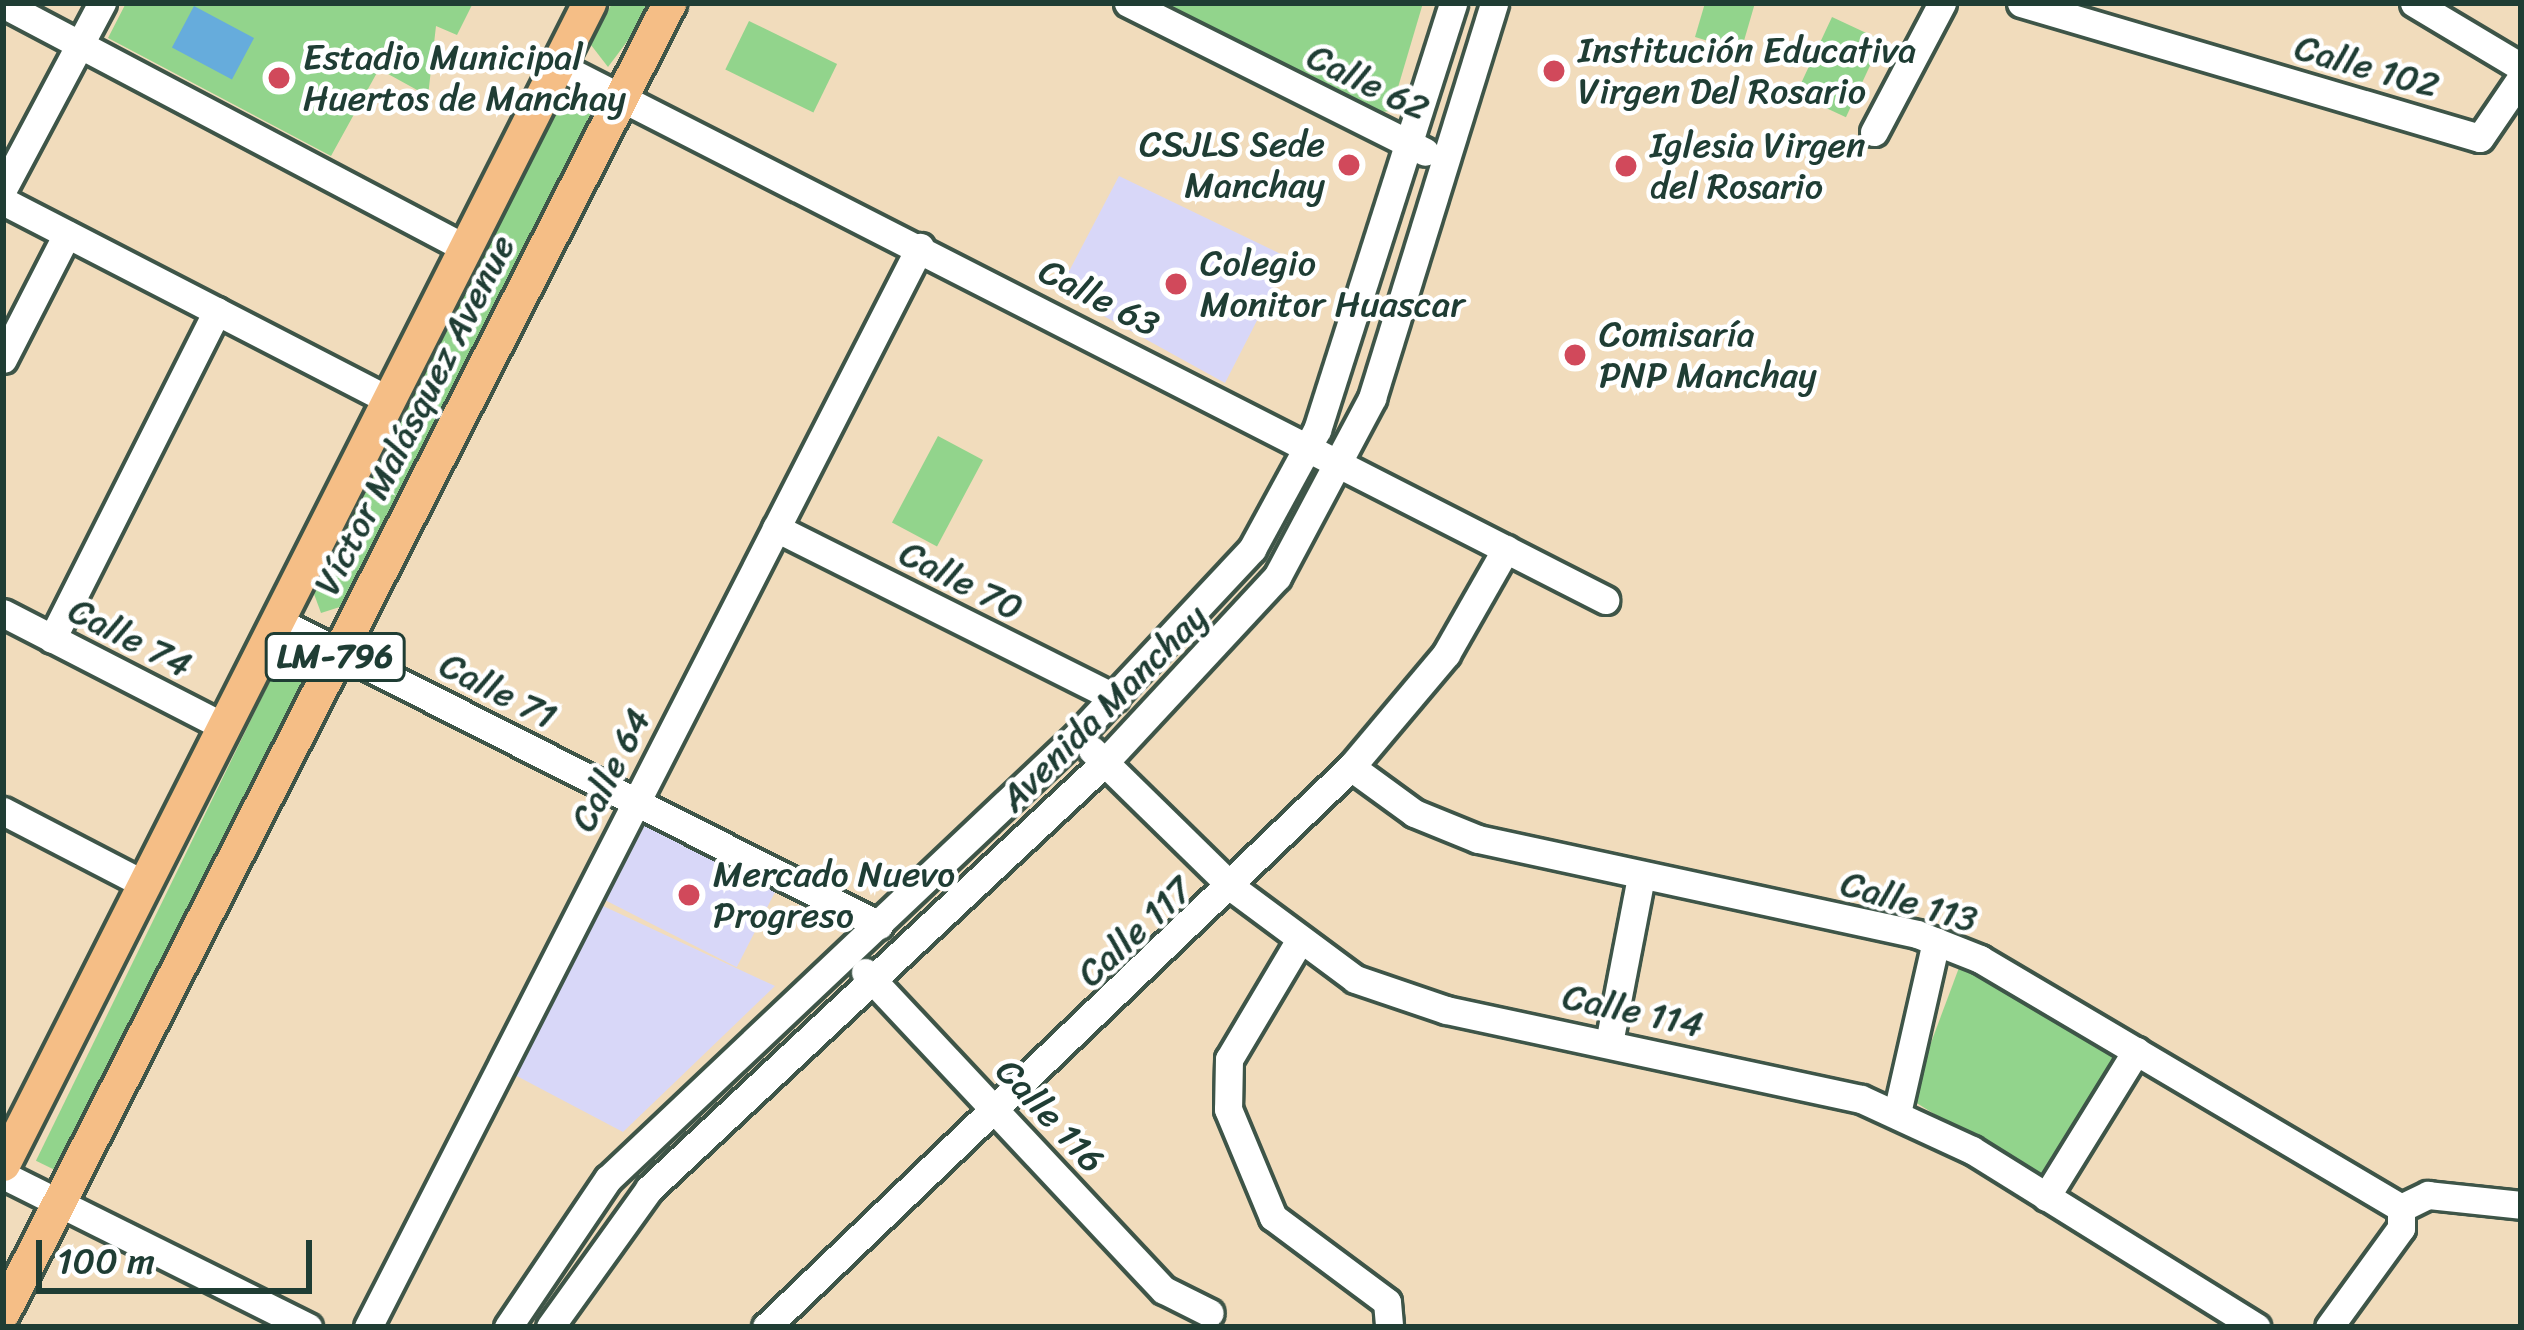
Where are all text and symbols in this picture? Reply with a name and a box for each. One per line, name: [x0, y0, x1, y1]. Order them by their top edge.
street label: Calle 102: [2290, 26, 2444, 108]
place label: Institución Educativa Virgen Del Rosario: [1578, 28, 1916, 113]
place label: Estadio Municipal Huertos de Manchay: [303, 35, 626, 120]
street label: Calle 62: [1300, 35, 1436, 131]
marker: Institución Educativa Virgen Del Rosario: [1541, 58, 1567, 84]
marker: Estadio Municipal Huertos de Manchay: [266, 65, 292, 91]
place label: CSJLS Sede Manchay: [1136, 122, 1325, 207]
place label: Iglesia Virgen del Rosario: [1650, 123, 1866, 208]
marker: CSJLS Sede Manchay: [1336, 152, 1362, 178]
marker: Iglesia Virgen del Rosario: [1613, 153, 1639, 179]
street label: Víctor Malásquez Avenue: [306, 229, 524, 601]
place label: Colegio Monitor Huascar: [1200, 241, 1465, 326]
street label: Calle 63: [1032, 249, 1166, 347]
marker: Colegio Monitor Huascar: [1163, 271, 1189, 297]
place label: Comisaría PNP Manchay: [1599, 312, 1817, 397]
marker: Comisaría PNP Manchay: [1562, 342, 1588, 368]
street label: Calle 70: [892, 532, 1030, 630]
street label: Calle 74: [61, 589, 199, 687]
street label: Avenida Manchay: [991, 595, 1217, 821]
road number: LM-796: [263, 630, 407, 684]
street label: Calle 71: [433, 643, 563, 739]
street label: Calle 64: [562, 701, 660, 839]
place label: Mercado Nuevo Progreso: [713, 852, 955, 937]
street label: Calle 113: [1836, 862, 1982, 942]
street label: Calle 117: [1069, 868, 1201, 996]
marker: Mercado Nuevo Progreso: [676, 882, 702, 908]
street label: Calle 114: [1559, 975, 1707, 1047]
street label: Calle 116: [986, 1050, 1114, 1182]
scale bar: [42, 1216, 318, 1290]
text: 100 m: [57, 1229, 155, 1293]

